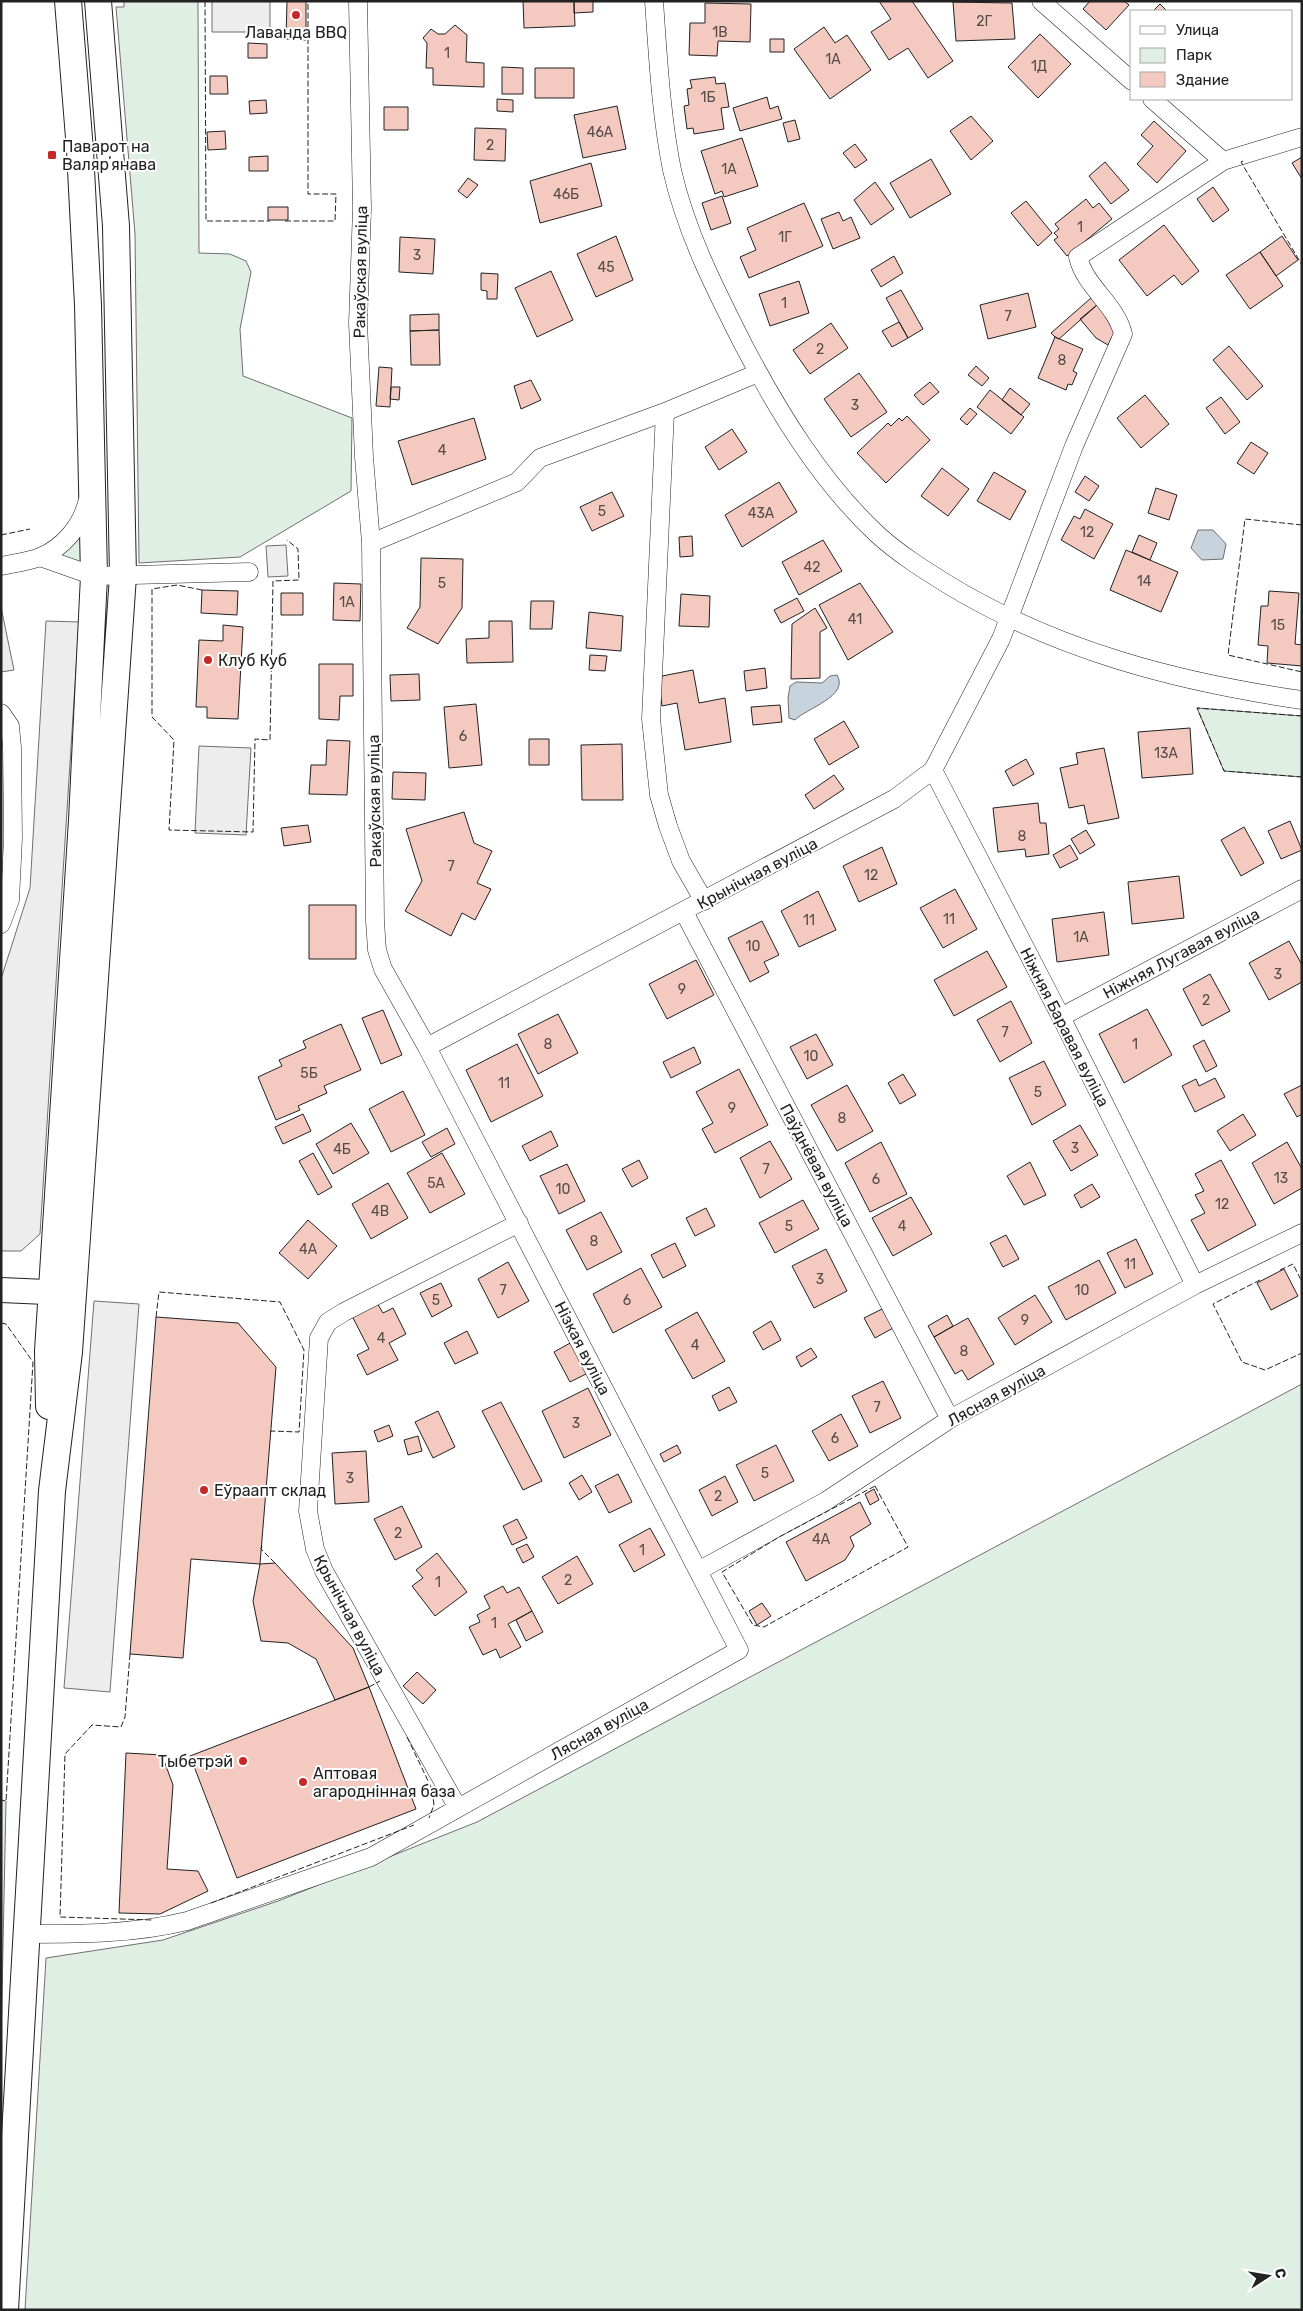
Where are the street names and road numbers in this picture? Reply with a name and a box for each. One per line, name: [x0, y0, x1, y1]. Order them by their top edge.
street label: Ракаўская вуліца: [350, 205, 371, 339]
street label: Ракаўская вуліца: [364, 734, 385, 868]
street label: Крынічная вуліца: [694, 834, 821, 913]
street label: Ніжняя Лугавая вуліца: [1100, 904, 1263, 1003]
street label: Ніжняя Баравая вуліца: [1016, 944, 1113, 1110]
street label: Паўднёвая вуліца: [776, 1100, 857, 1230]
street label: Нізкая вуліца: [551, 1298, 614, 1398]
street label: Лясная вуліца: [944, 1361, 1049, 1430]
street label: Крынічная вуліца: [310, 1552, 389, 1679]
street label: Лясная вуліца: [547, 1695, 652, 1764]

